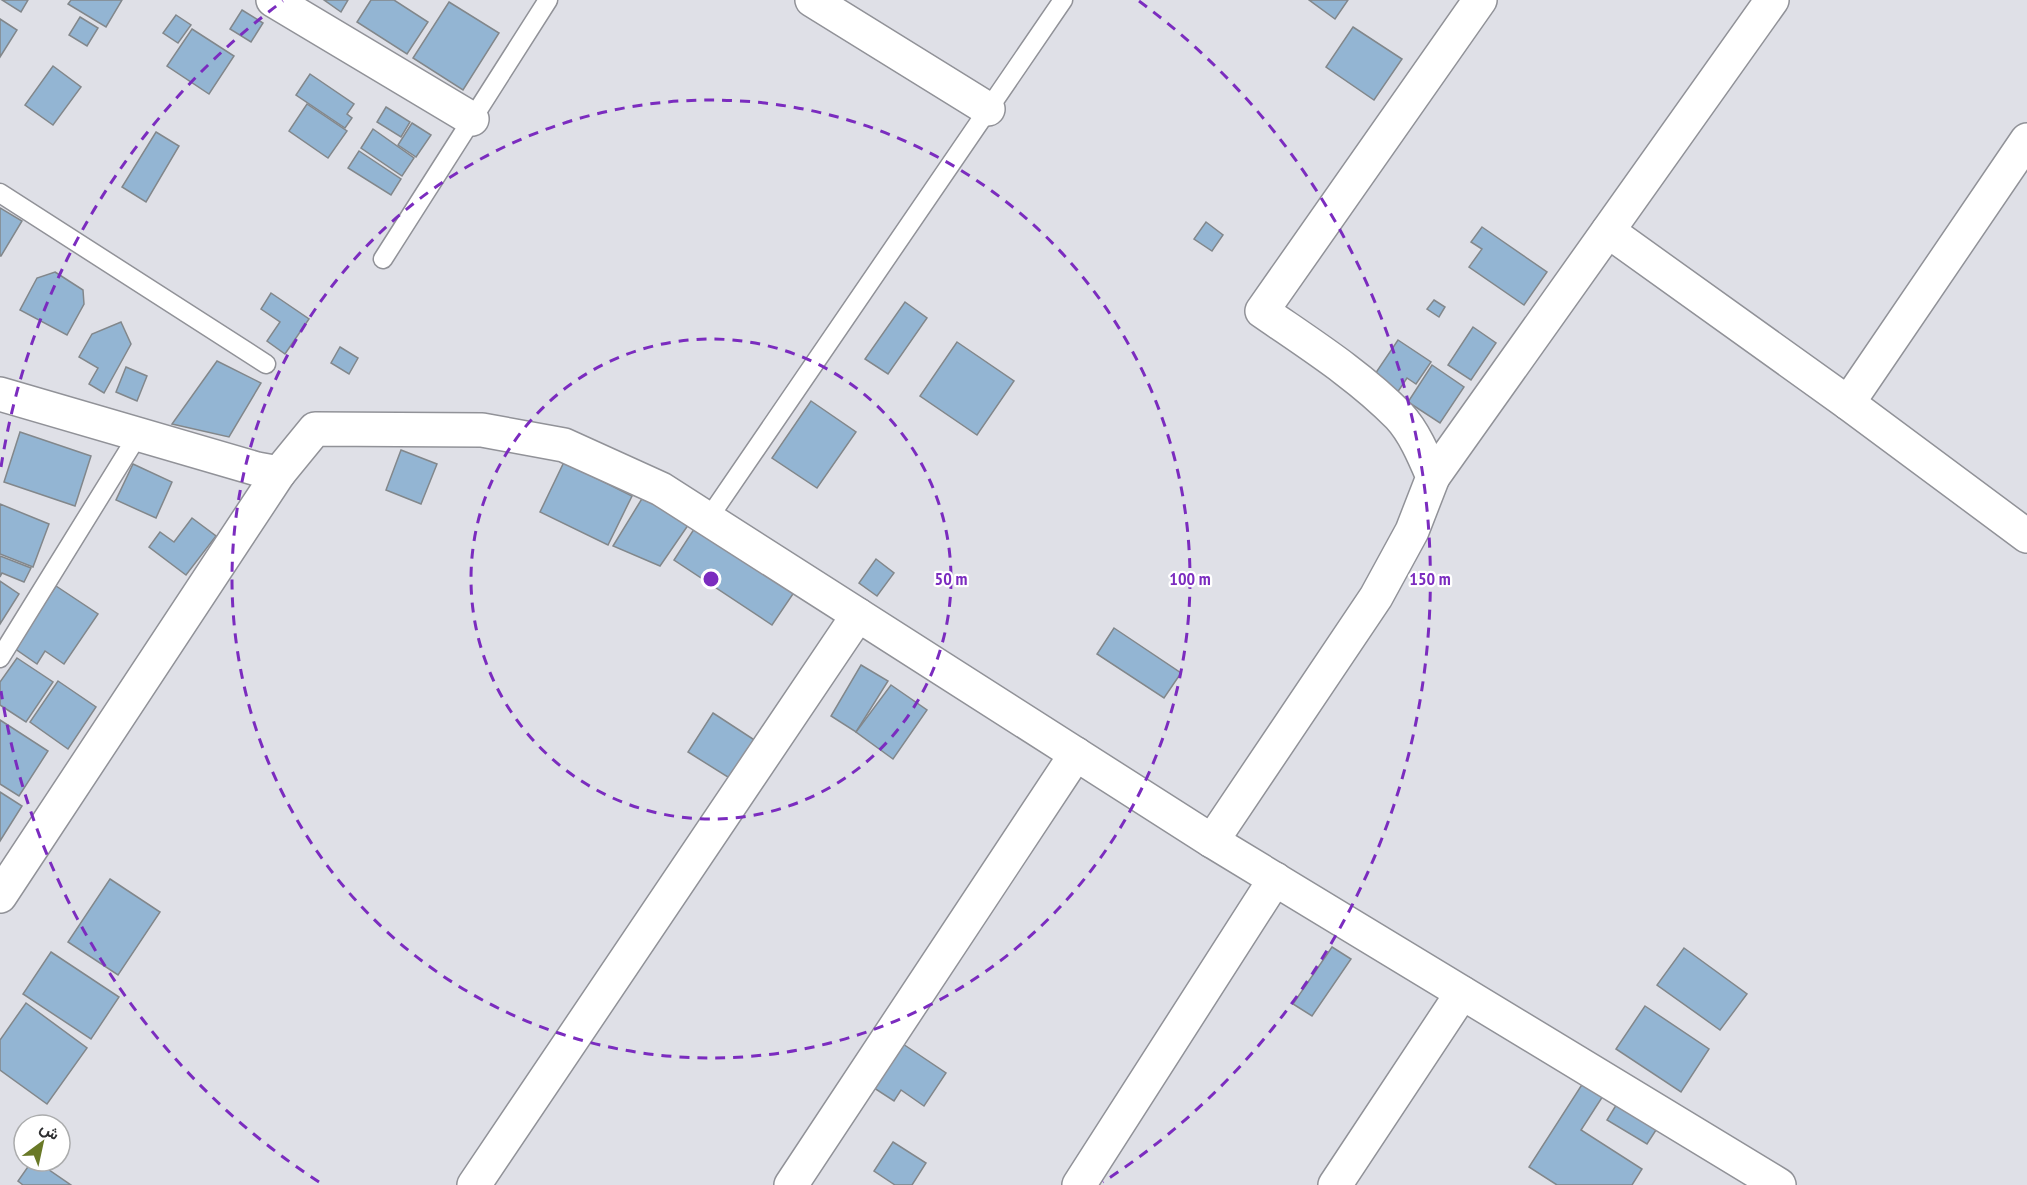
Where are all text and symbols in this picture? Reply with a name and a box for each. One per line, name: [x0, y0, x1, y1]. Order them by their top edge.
text: 50 m: [935, 567, 967, 590]
text: 100 m: [1169, 567, 1211, 590]
text: 150 m: [1409, 567, 1451, 590]
centre of rings: [701, 569, 721, 589]
north arrow: [12, 1113, 72, 1173]
text: ش: [37, 1117, 64, 1144]

